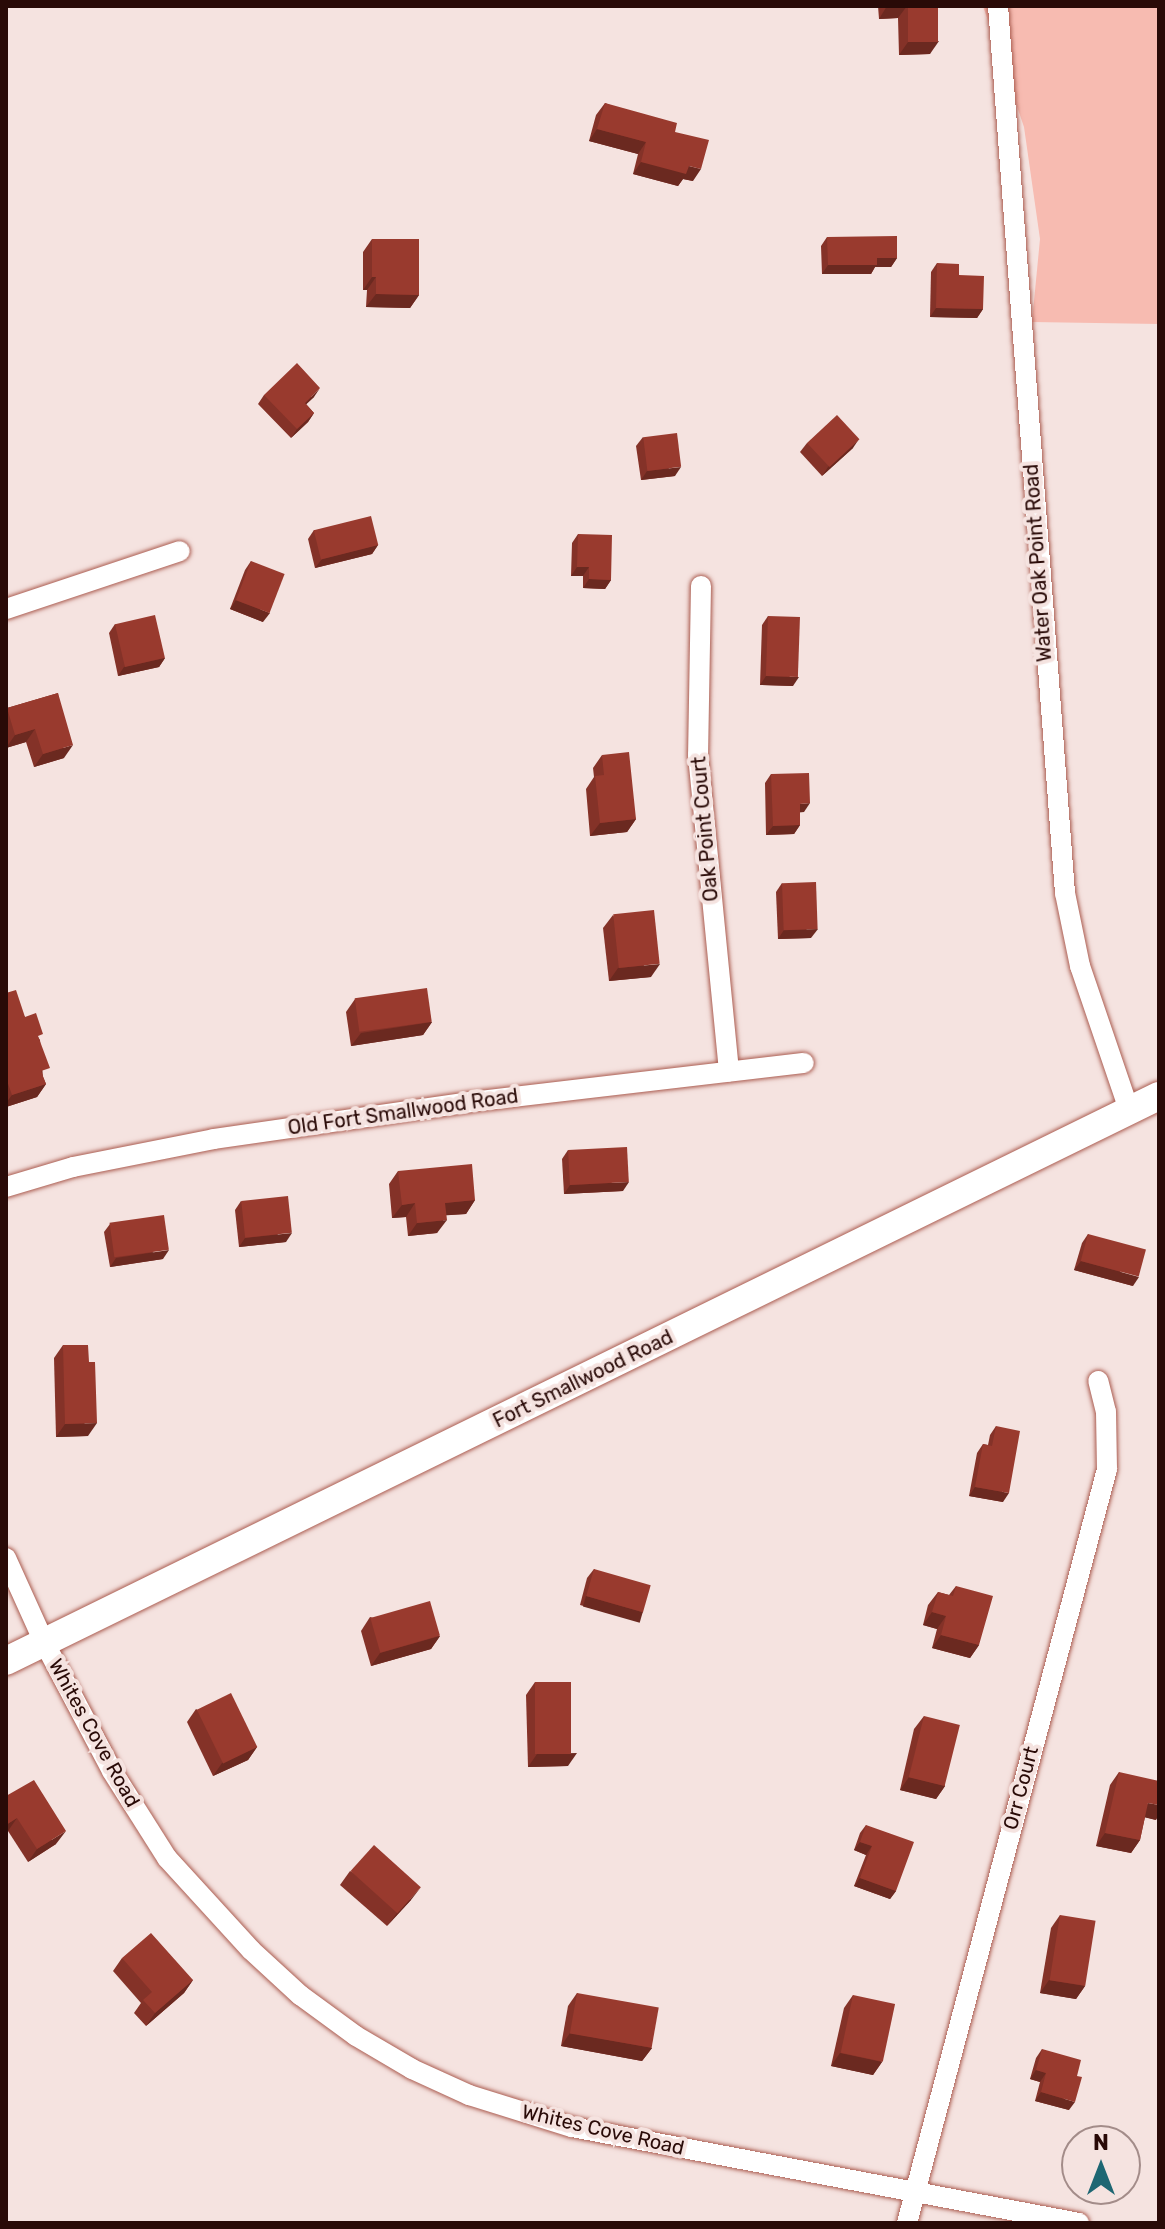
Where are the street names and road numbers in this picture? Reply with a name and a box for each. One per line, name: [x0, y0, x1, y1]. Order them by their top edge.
street label: Water Oak Point Road: [1019, 463, 1057, 663]
street label: Oak Point Court: [687, 755, 723, 903]
street label: Old Fort Smallwood Road: [286, 1084, 520, 1140]
street label: Fort Smallwood Road: [489, 1325, 677, 1433]
street label: Whites Cove Road: [43, 1655, 145, 1811]
street label: Orr Court: [998, 1743, 1044, 1833]
street label: Whites Cove Road: [520, 2100, 686, 2160]

